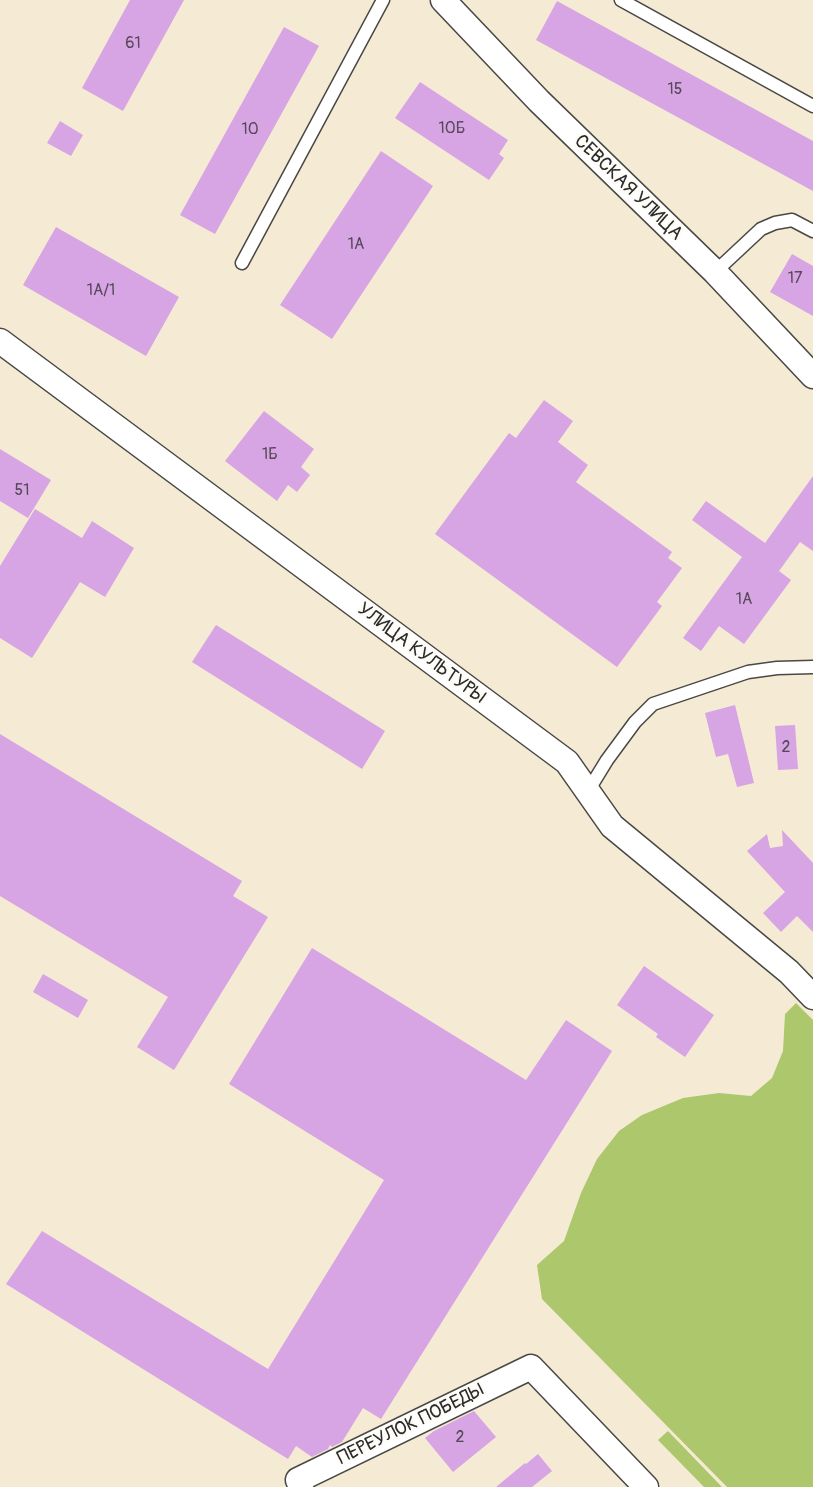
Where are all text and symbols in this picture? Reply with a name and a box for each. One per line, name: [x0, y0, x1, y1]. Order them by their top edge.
house number: 61: [125, 34, 141, 54]
house number: 15: [668, 80, 682, 100]
house number: 10Б: [439, 119, 465, 139]
house number: 10: [241, 120, 259, 140]
street label: СЕВСКАЯ УЛИЦА: [569, 130, 687, 246]
house number: 1А: [348, 235, 364, 255]
house number: 17: [788, 269, 802, 289]
house number: 1А/1: [87, 281, 115, 301]
house number: 1Б: [262, 445, 278, 465]
house number: 51: [15, 481, 29, 501]
house number: 1А: [736, 590, 752, 610]
street label: УЛИЦА КУЛЬТУРЫ: [353, 598, 489, 710]
house number: 2: [782, 738, 790, 758]
street label: ПЕРЕУЛОК ПОБЕДЫ: [334, 1380, 488, 1470]
house number: 2: [456, 1428, 464, 1448]

